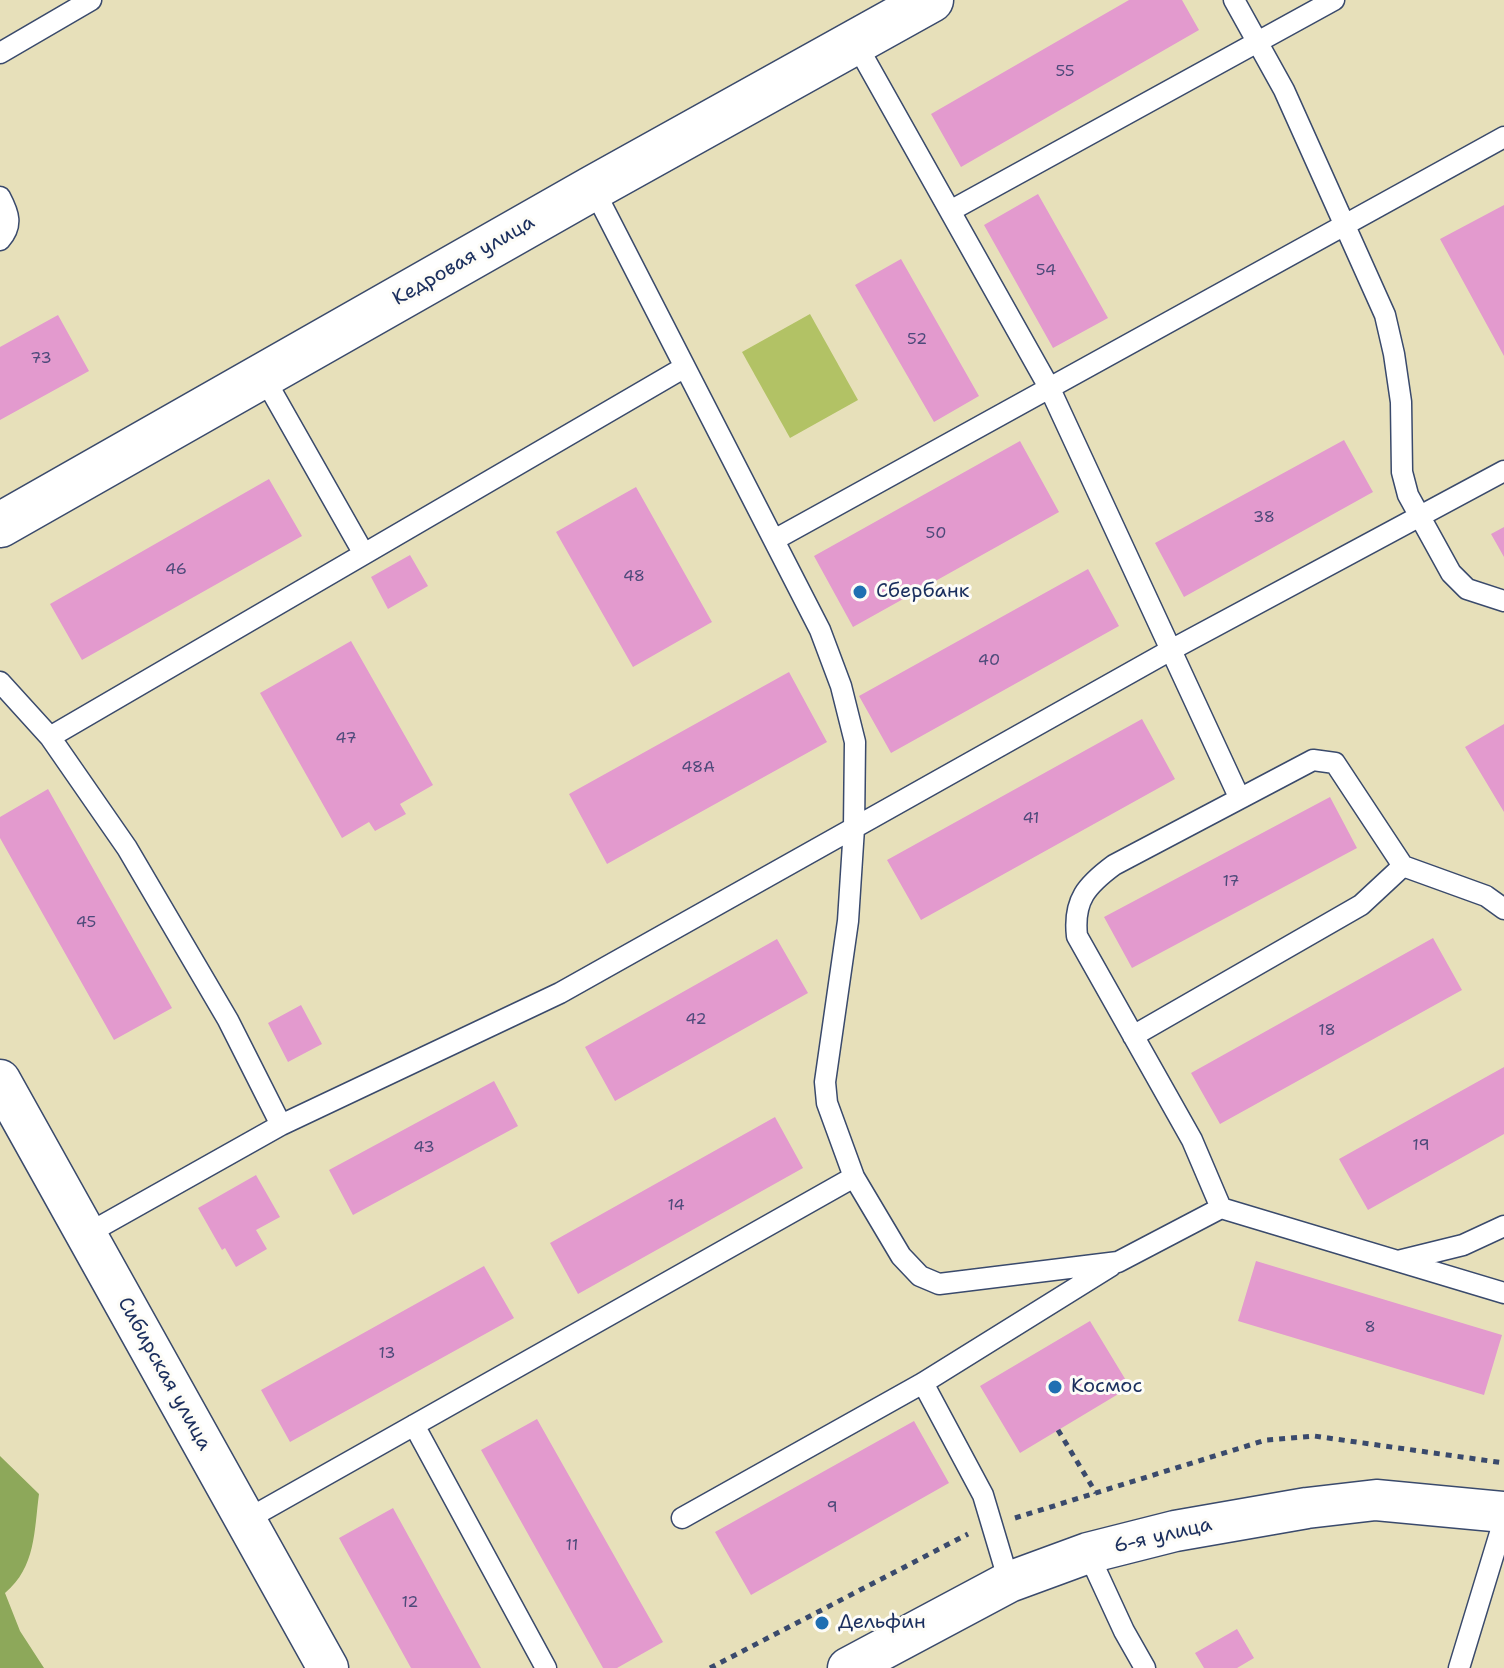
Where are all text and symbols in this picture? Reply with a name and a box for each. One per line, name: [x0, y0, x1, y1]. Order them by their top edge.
house number: 55: [1055, 62, 1075, 82]
street label: Кедровая улица: [389, 211, 539, 311]
house number: 54: [1036, 261, 1056, 281]
house number: 52: [907, 330, 927, 350]
house number: 73: [30, 349, 52, 369]
house number: 38: [1253, 508, 1275, 528]
house number: 50: [926, 524, 946, 544]
house number: 46: [165, 560, 187, 580]
house number: 48: [623, 567, 645, 587]
place label: Сбербанк: [876, 580, 969, 604]
marker: Сбербанк: [851, 583, 869, 601]
house number: 40: [978, 651, 1000, 671]
house number: 47: [335, 729, 357, 749]
house number: 48А: [681, 758, 715, 778]
house number: 41: [1022, 809, 1040, 829]
house number: 17: [1222, 872, 1240, 892]
house number: 45: [76, 913, 96, 933]
house number: 42: [685, 1010, 707, 1030]
house number: 18: [1318, 1021, 1336, 1041]
house number: 19: [1412, 1136, 1430, 1156]
house number: 43: [413, 1138, 435, 1158]
house number: 14: [667, 1196, 685, 1216]
street label: Сибирская улица: [112, 1293, 216, 1455]
house number: 8: [1364, 1318, 1376, 1338]
house number: 13: [378, 1344, 396, 1364]
place label: Космос: [1071, 1375, 1143, 1399]
marker: Космос: [1046, 1378, 1064, 1396]
house number: 9: [826, 1498, 838, 1518]
street label: 6-я улица: [1112, 1513, 1214, 1559]
house number: 11: [566, 1536, 578, 1556]
house number: 12: [401, 1593, 419, 1613]
place label: Дельфин: [838, 1611, 926, 1635]
marker: Дельфин: [813, 1614, 831, 1632]

